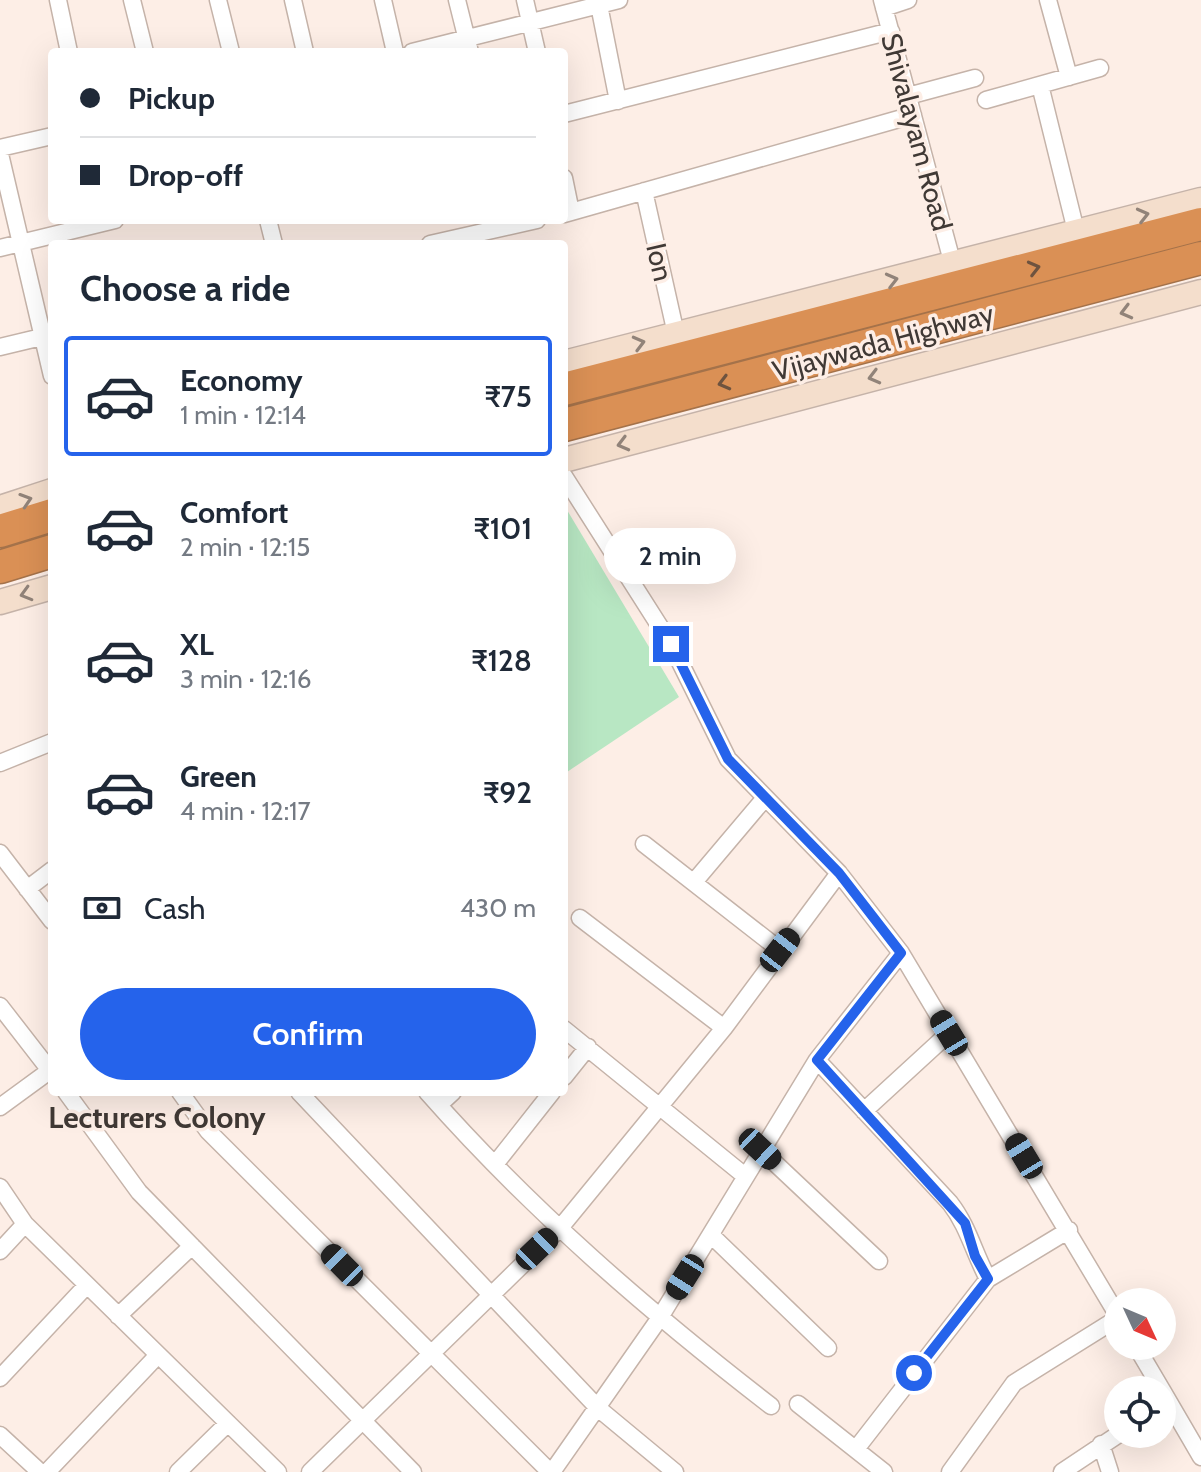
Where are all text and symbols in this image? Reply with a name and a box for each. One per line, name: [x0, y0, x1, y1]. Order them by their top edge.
street label: Shivalayam Road: [874, 30, 960, 234]
text: Pickup: [128, 80, 215, 117]
text: Drop-off: [128, 157, 243, 194]
one-way arrow: [1136, 208, 1150, 225]
street label: Ion: [639, 240, 681, 284]
one-way arrow: [1027, 261, 1041, 278]
text: Choose a ride: [80, 266, 290, 310]
one-way arrow: [884, 273, 898, 290]
street label: Vijaywada Highway: [769, 296, 997, 388]
one-way arrow: [1119, 303, 1133, 320]
one-way arrow: [632, 336, 646, 353]
icon: car: [84, 360, 156, 432]
text: Economy: [180, 362, 303, 399]
one-way arrow: [867, 368, 881, 384]
one-way arrow: [718, 374, 732, 391]
text: ₹75: [484, 378, 532, 415]
text: 1 min · 12:14: [180, 399, 306, 431]
one-way arrow: [616, 435, 630, 451]
icon: car: [84, 492, 156, 564]
one-way arrow: [18, 493, 32, 509]
text: Comfort: [180, 494, 288, 531]
text: ₹101: [474, 510, 532, 547]
callout: 2 min: [605, 528, 737, 584]
text: 2 min · 12:15: [180, 531, 310, 563]
text: 2 min: [639, 540, 701, 572]
one-way arrow: [20, 585, 33, 601]
icon: car: [84, 624, 156, 696]
text: XL: [180, 626, 214, 663]
route end: [653, 626, 689, 662]
text: ₹128: [471, 642, 532, 679]
text: 3 min · 12:16: [180, 663, 311, 695]
icon: car: [84, 756, 156, 828]
text: Green: [180, 758, 257, 795]
text: ₹92: [483, 774, 532, 811]
text: 4 min · 12:17: [180, 795, 311, 827]
icon: cash: [80, 886, 124, 930]
text: Cash: [144, 890, 206, 927]
text: 430 m: [460, 892, 536, 924]
car: [756, 924, 804, 976]
button: Confirm: [80, 988, 536, 1080]
car: [926, 1006, 972, 1060]
district label: Lecturers Colony: [48, 1099, 267, 1136]
car: [734, 1124, 786, 1174]
car: [1001, 1129, 1047, 1183]
car: [511, 1224, 563, 1274]
car: [317, 1240, 367, 1290]
car: [662, 1250, 708, 1304]
north arrow: [1104, 1288, 1176, 1360]
map controls: [1104, 1288, 1176, 1448]
route start: [896, 1355, 932, 1391]
button: locate: [1104, 1376, 1176, 1448]

